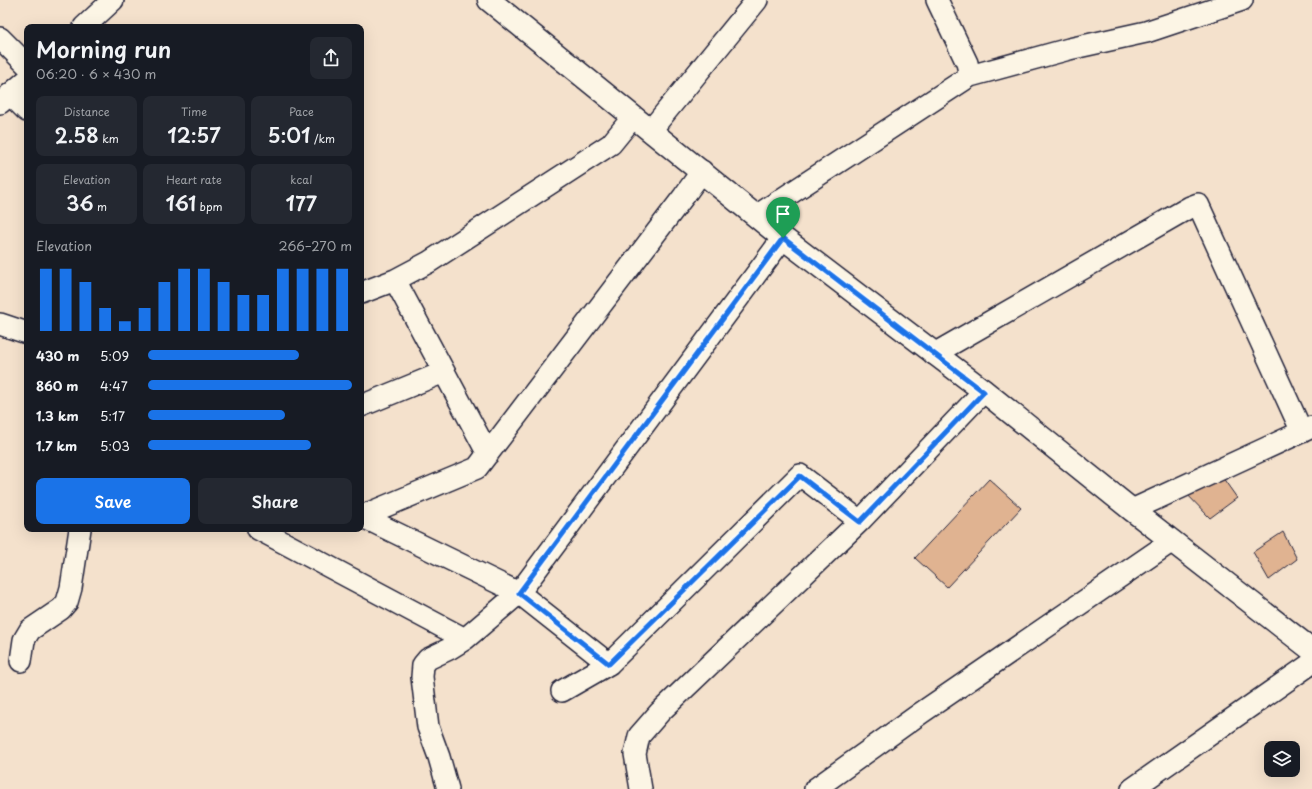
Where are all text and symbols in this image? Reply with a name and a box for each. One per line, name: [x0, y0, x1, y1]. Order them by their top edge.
text: Morning run: [36, 32, 171, 65]
button: share: [310, 37, 352, 79]
text: 06:20 · 6 × 430 m: [36, 64, 156, 83]
text: Distance: [64, 103, 110, 120]
text: Time: [181, 103, 207, 120]
text: Pace: [289, 103, 314, 120]
text: 2.58: [54, 120, 99, 150]
text: 12:57: [167, 120, 221, 150]
text: 5:01: [268, 120, 310, 150]
text: km: [99, 130, 119, 147]
text: /km: [310, 130, 335, 147]
text: Elevation: [63, 171, 110, 188]
text: Heart rate: [166, 171, 222, 188]
text: kcal: [290, 171, 312, 188]
text: 36: [66, 188, 93, 218]
text: 161: [165, 188, 196, 218]
text: 177: [286, 188, 317, 218]
pin: [766, 197, 800, 238]
text: m: [93, 198, 107, 215]
text: bpm: [196, 198, 223, 215]
icon: arrive: [772, 203, 794, 225]
text: Elevation: [36, 236, 92, 255]
text: 266–270 m: [278, 236, 352, 255]
text: 430 m: [36, 346, 79, 365]
text: 5:09: [100, 346, 129, 365]
text: 860 m: [36, 376, 78, 395]
text: 4:47: [100, 376, 128, 395]
text: 1.3 km: [36, 406, 79, 425]
text: 5:17: [100, 406, 125, 425]
text: 1.7 km: [36, 436, 77, 455]
text: 5:03: [100, 436, 130, 455]
button: Save: [36, 478, 190, 524]
button: Share: [198, 478, 352, 524]
map controls: [1264, 741, 1300, 777]
button: layers: [1264, 741, 1300, 777]

